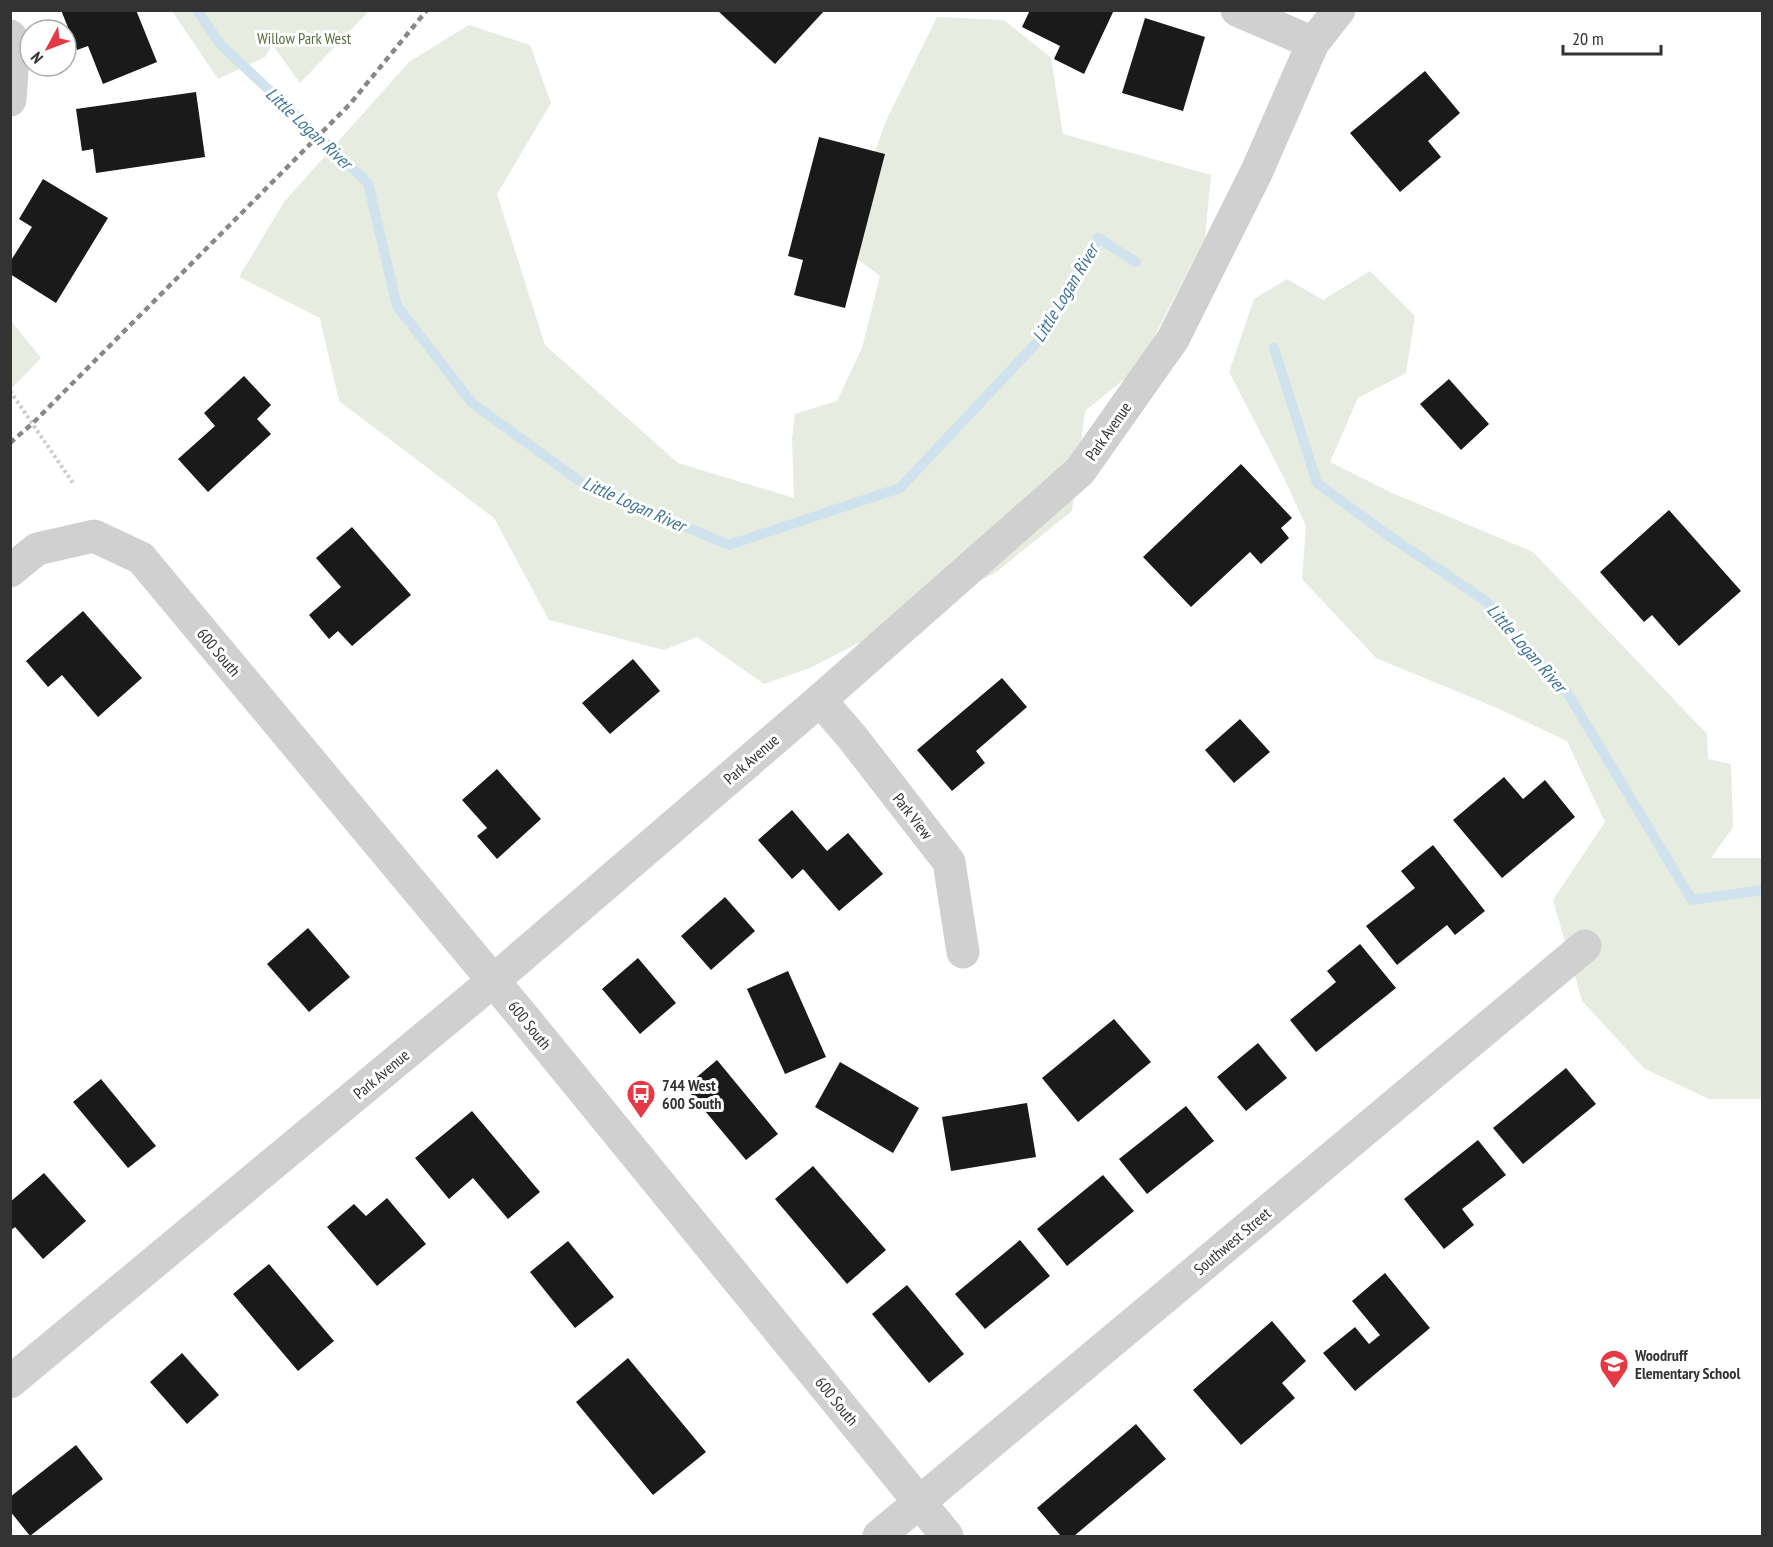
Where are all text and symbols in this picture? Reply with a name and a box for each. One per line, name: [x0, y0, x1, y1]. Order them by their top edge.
north arrow: [18, 18, 78, 78]
scale bar: [1563, 18, 1660, 56]
text: 20 m: [1572, 27, 1604, 50]
park label: Willow Park West: [257, 28, 352, 48]
text: N: [26, 48, 47, 68]
water label: Little Logan River: [261, 82, 359, 176]
water label: Little Logan River: [1027, 237, 1105, 346]
street label: Park Avenue: [1081, 398, 1135, 464]
water label: Little Logan River: [579, 471, 692, 538]
water label: Little Logan River: [1482, 599, 1574, 699]
street label: 600 South: [193, 624, 245, 680]
street label: Park Avenue: [719, 730, 783, 788]
street label: Park View: [889, 789, 938, 844]
street label: 600 South: [504, 997, 556, 1053]
street label: Park Avenue: [349, 1045, 413, 1103]
place label: 744 West 600 South: [662, 1075, 721, 1113]
bus stop icon: 744 West 600 South: [625, 1078, 657, 1120]
street label: Southwest Street: [1189, 1203, 1275, 1279]
place label: Woodruff Elementary School: [1634, 1345, 1740, 1383]
school or university icon: Woodruff Elementary School: [1598, 1348, 1630, 1390]
street label: 600 South: [811, 1373, 863, 1429]

